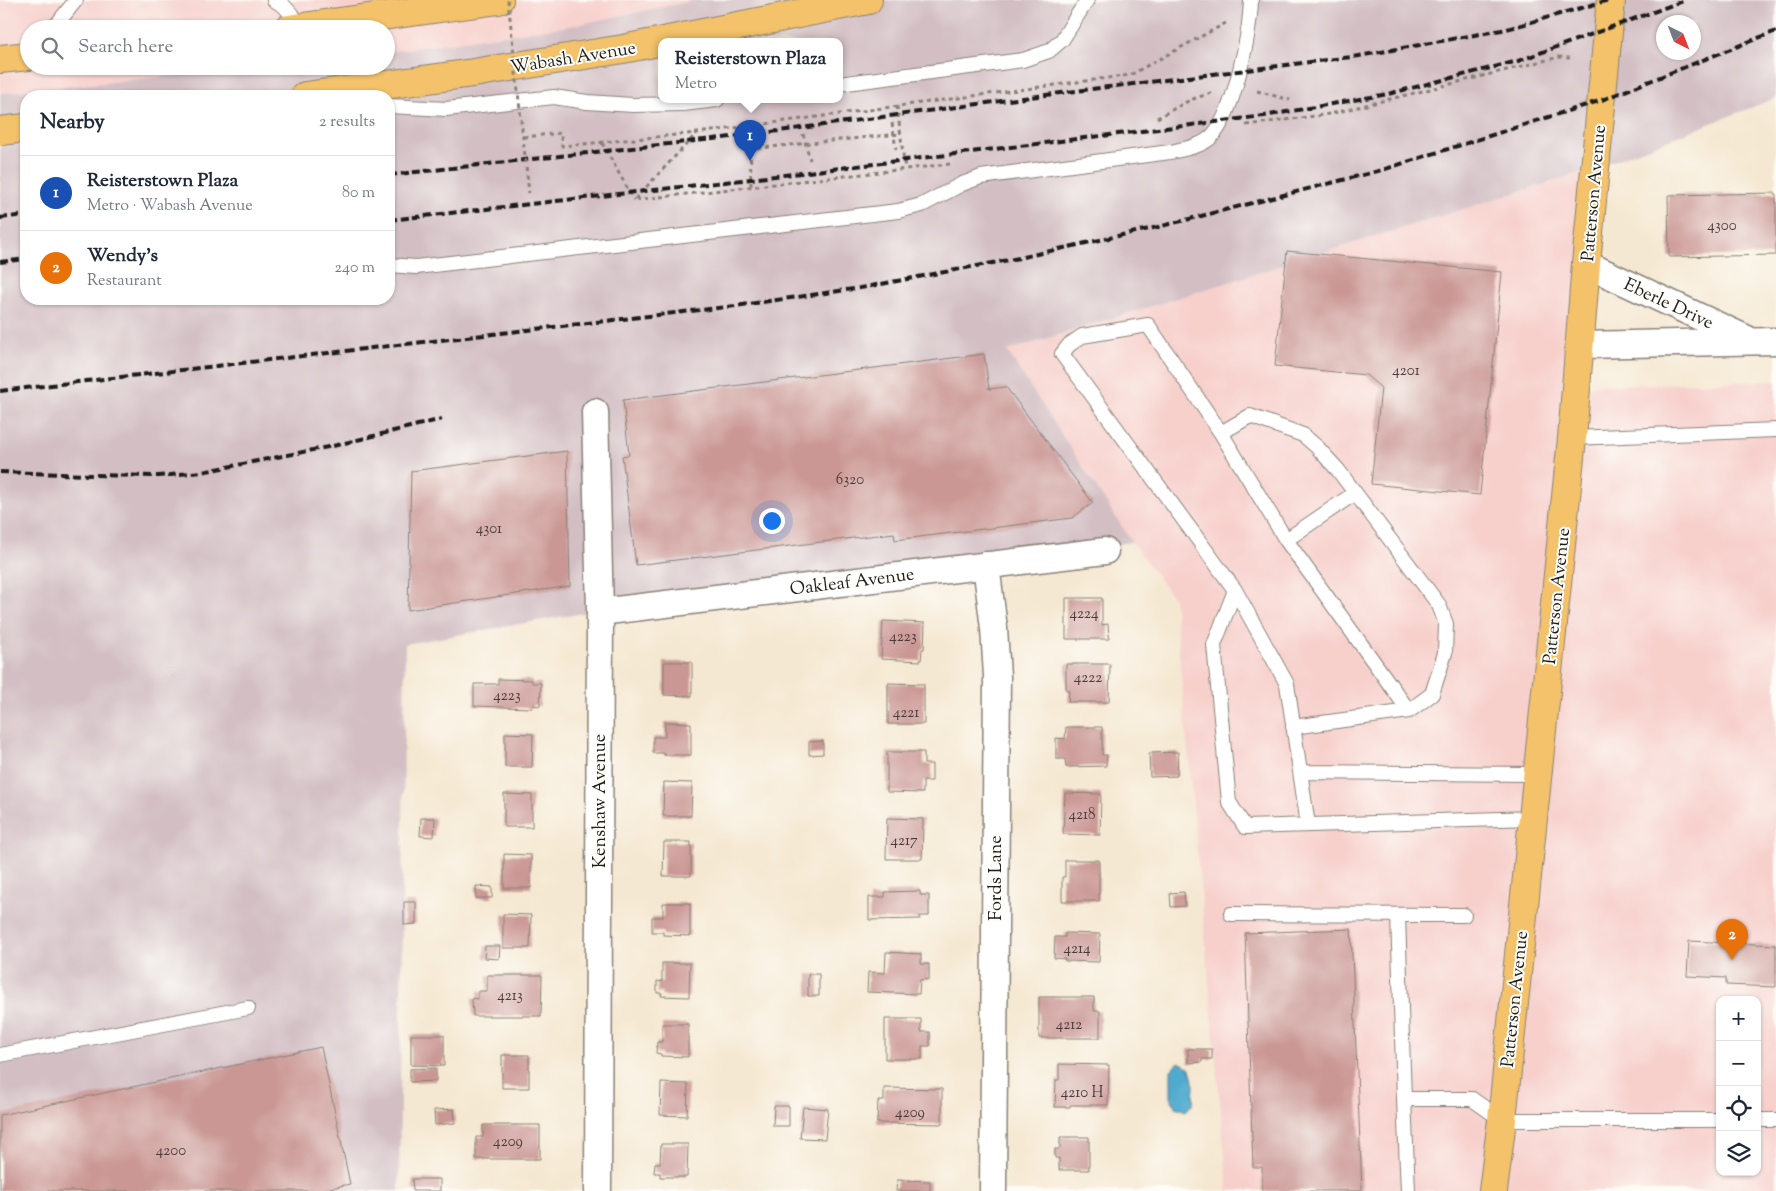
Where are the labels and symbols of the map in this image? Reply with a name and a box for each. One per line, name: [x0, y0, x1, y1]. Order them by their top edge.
north arrow: [1656, 15, 1701, 60]
street label: Wabash Avenue: [509, 36, 638, 82]
pin: 1: [734, 120, 766, 161]
street label: Patterson Avenue: [1576, 124, 1614, 263]
house number: 4300: [1707, 216, 1737, 237]
street label: Eberle Drive: [1619, 273, 1717, 337]
house number: 4201: [1392, 361, 1420, 382]
house number: 6320: [836, 470, 864, 491]
your location: [759, 508, 785, 534]
house number: 4301: [476, 519, 502, 540]
street label: Patterson Avenue: [1538, 527, 1578, 666]
street label: Oakleaf Avenue: [789, 562, 916, 604]
house number: 4224: [1069, 604, 1099, 625]
house number: 4223: [889, 627, 917, 648]
house number: 4222: [1074, 668, 1102, 689]
house number: 4223: [493, 686, 521, 707]
house number: 4221: [893, 703, 919, 724]
street label: Kenshaw Avenue: [588, 734, 614, 868]
house number: 4218: [1068, 805, 1096, 826]
house number: 4217: [890, 831, 918, 852]
street label: Fords Lane: [984, 835, 1010, 921]
pin: 2: [1716, 919, 1748, 960]
street label: Patterson Avenue: [1496, 930, 1536, 1069]
house number: 4214: [1063, 939, 1091, 960]
house number: 4213: [497, 986, 523, 1007]
house number: 4212: [1056, 1015, 1082, 1036]
house number: 4210 H: [1061, 1083, 1103, 1104]
house number: 4209: [895, 1103, 925, 1124]
house number: 4209: [493, 1132, 523, 1153]
house number: 4200: [156, 1141, 186, 1162]

